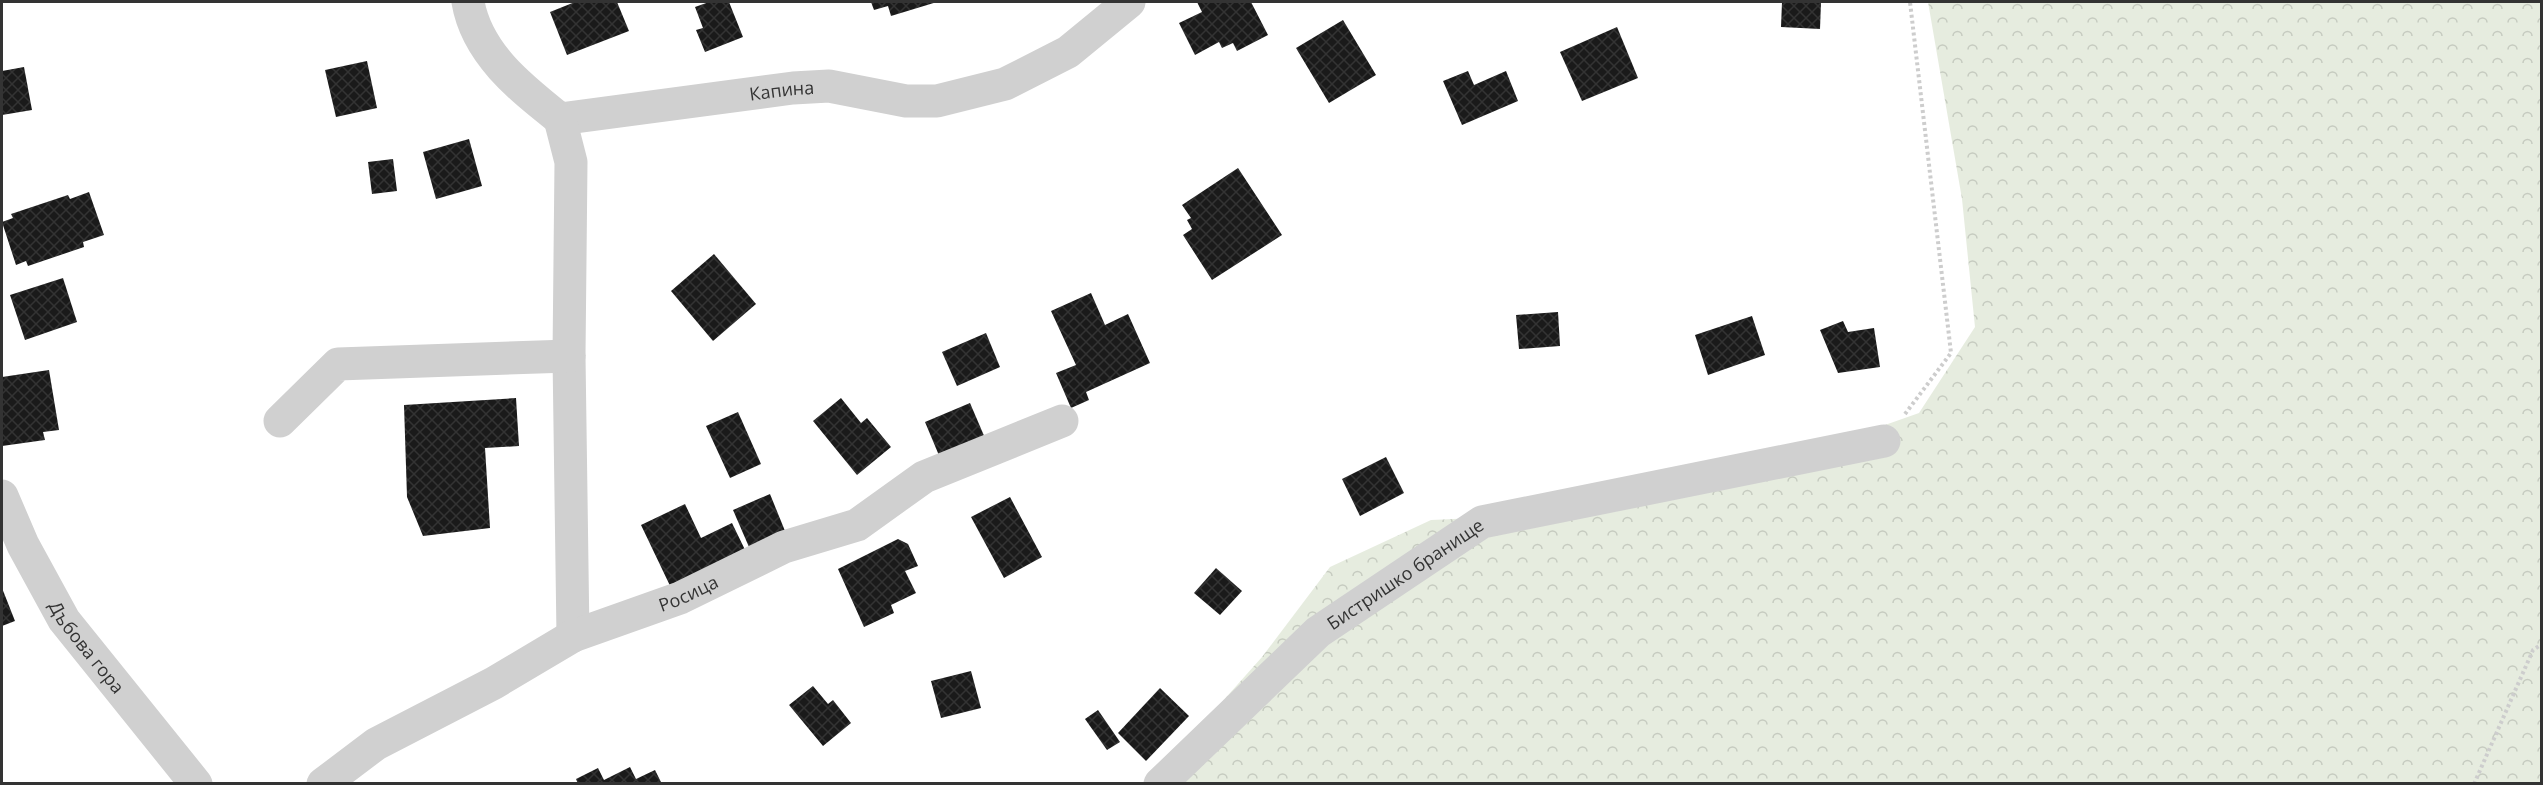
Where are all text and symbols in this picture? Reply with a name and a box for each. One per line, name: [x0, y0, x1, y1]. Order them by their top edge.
street label: Капина: [748, 75, 815, 106]
street label: Бистришко бранище: [1322, 513, 1488, 635]
street label: Росица: [655, 569, 722, 617]
street label: Дъбова гора: [44, 596, 130, 698]

